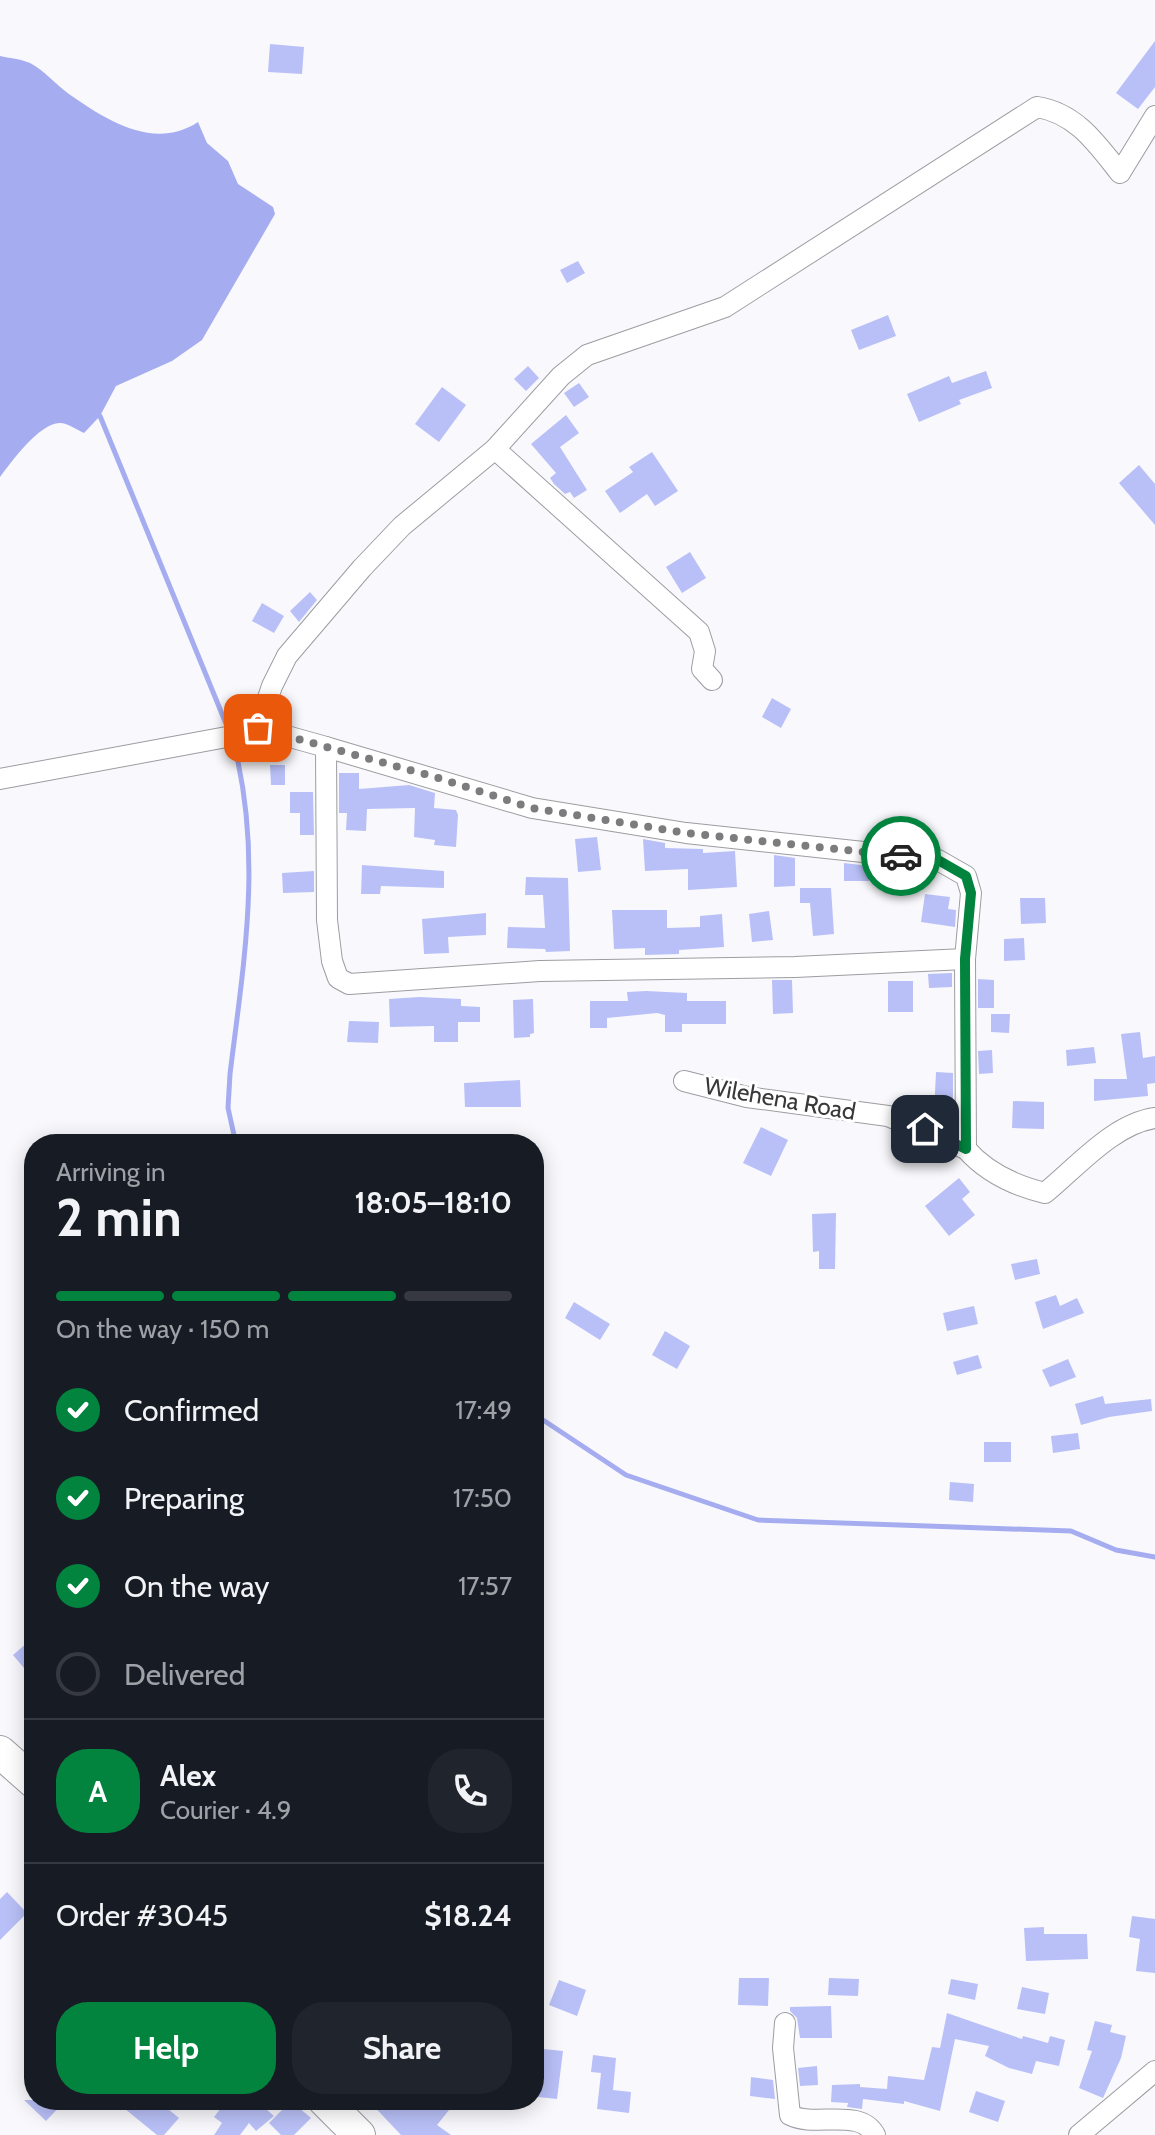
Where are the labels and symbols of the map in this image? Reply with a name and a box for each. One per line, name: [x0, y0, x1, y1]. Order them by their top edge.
pin: [224, 694, 292, 762]
courier: [861, 816, 941, 896]
street label: Wilehena Road: [702, 1071, 858, 1126]
pin: [891, 1095, 959, 1163]

